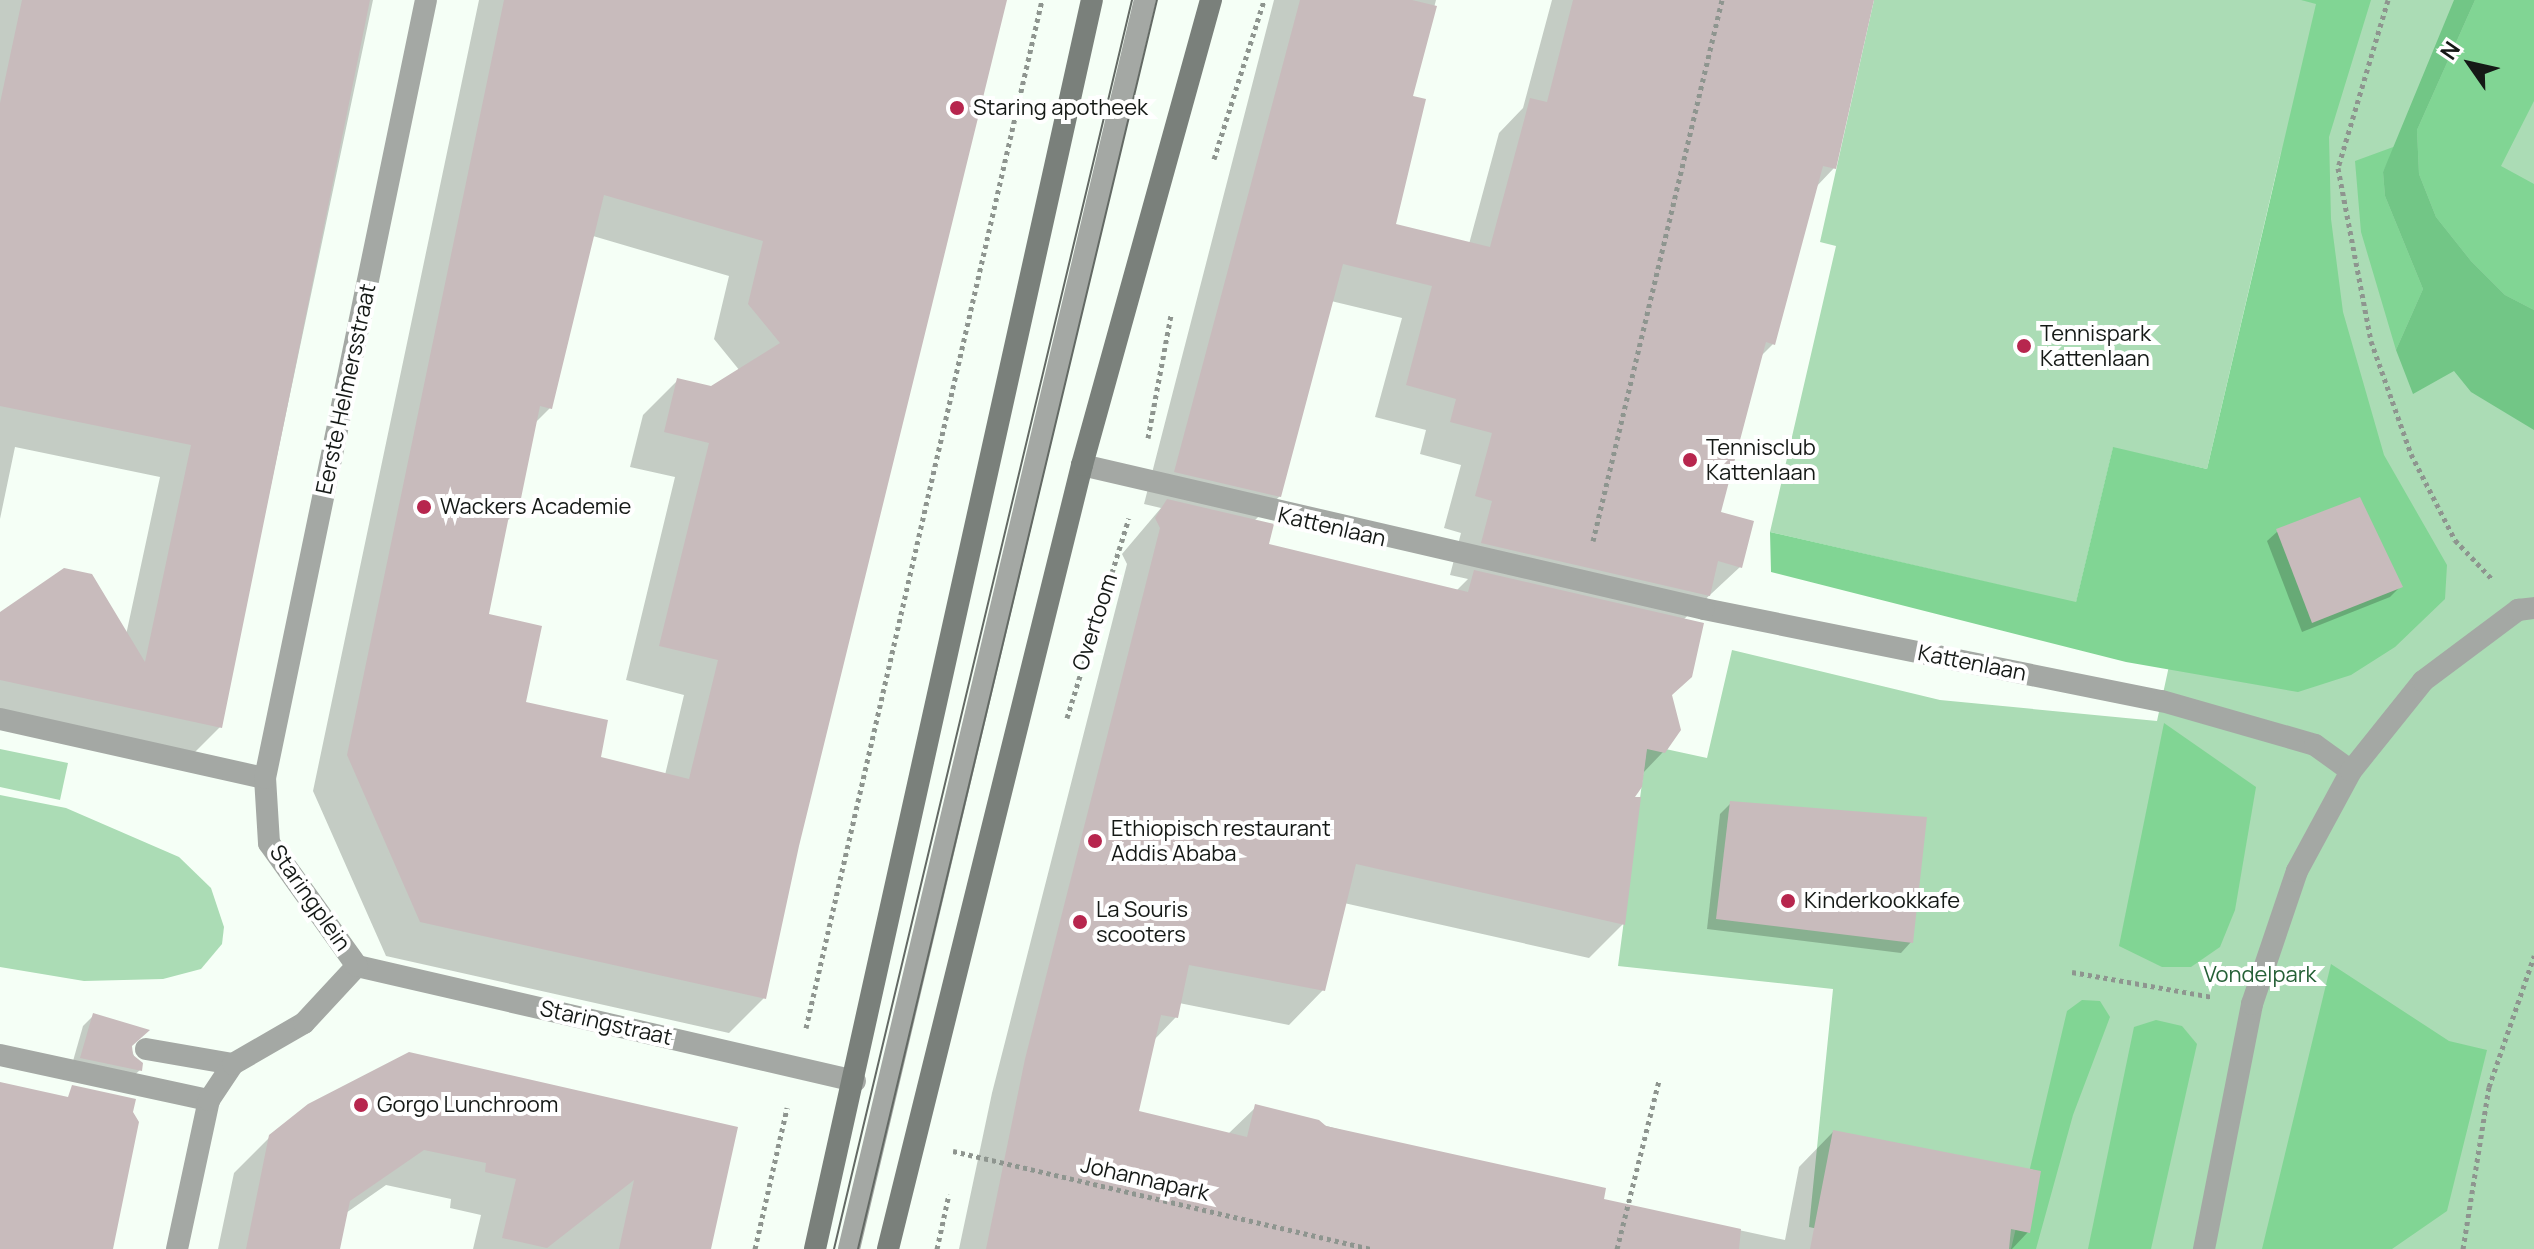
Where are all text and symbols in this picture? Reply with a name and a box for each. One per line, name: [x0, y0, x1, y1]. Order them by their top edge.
north arrow: [2430, 24, 2510, 104]
text: N: [2433, 36, 2467, 66]
place label: Staring apotheek: [973, 95, 1148, 121]
marker: Staring apotheek: [948, 99, 966, 117]
street label: Eerste Helmersstraat: [311, 281, 381, 497]
place label: Tennispark Kattenlaan: [2040, 320, 2151, 372]
marker: Tennispark Kattenlaan: [2015, 337, 2033, 355]
place label: Tennisclub Kattenlaan: [1706, 434, 1816, 486]
marker: Tennisclub Kattenlaan: [1681, 451, 1699, 469]
place label: Wackers Academie: [440, 494, 631, 520]
marker: Wackers Academie: [415, 498, 433, 516]
street label: Kattenlaan: [1276, 502, 1388, 552]
street label: Overtoom: [1067, 570, 1123, 674]
street label: Kattenlaan: [1916, 640, 2028, 686]
place label: Ethiopisch restaurant Addis Ababa: [1111, 815, 1331, 866]
marker: Ethiopisch restaurant Addis Ababa: [1086, 832, 1104, 850]
street label: Staringplein: [264, 840, 356, 956]
place label: Kinderkookkafe: [1804, 888, 1960, 914]
marker: Kinderkookkafe: [1779, 892, 1797, 910]
place label: La Souris scooters: [1096, 896, 1188, 948]
marker: La Souris scooters: [1071, 913, 1089, 931]
park label: Vondelpark: [2203, 962, 2317, 988]
street label: Staringstraat: [537, 995, 675, 1051]
place label: Gorgo Lunchroom: [377, 1092, 558, 1118]
marker: Gorgo Lunchroom: [352, 1096, 370, 1114]
street label: Johannapark: [1078, 1151, 1212, 1207]

